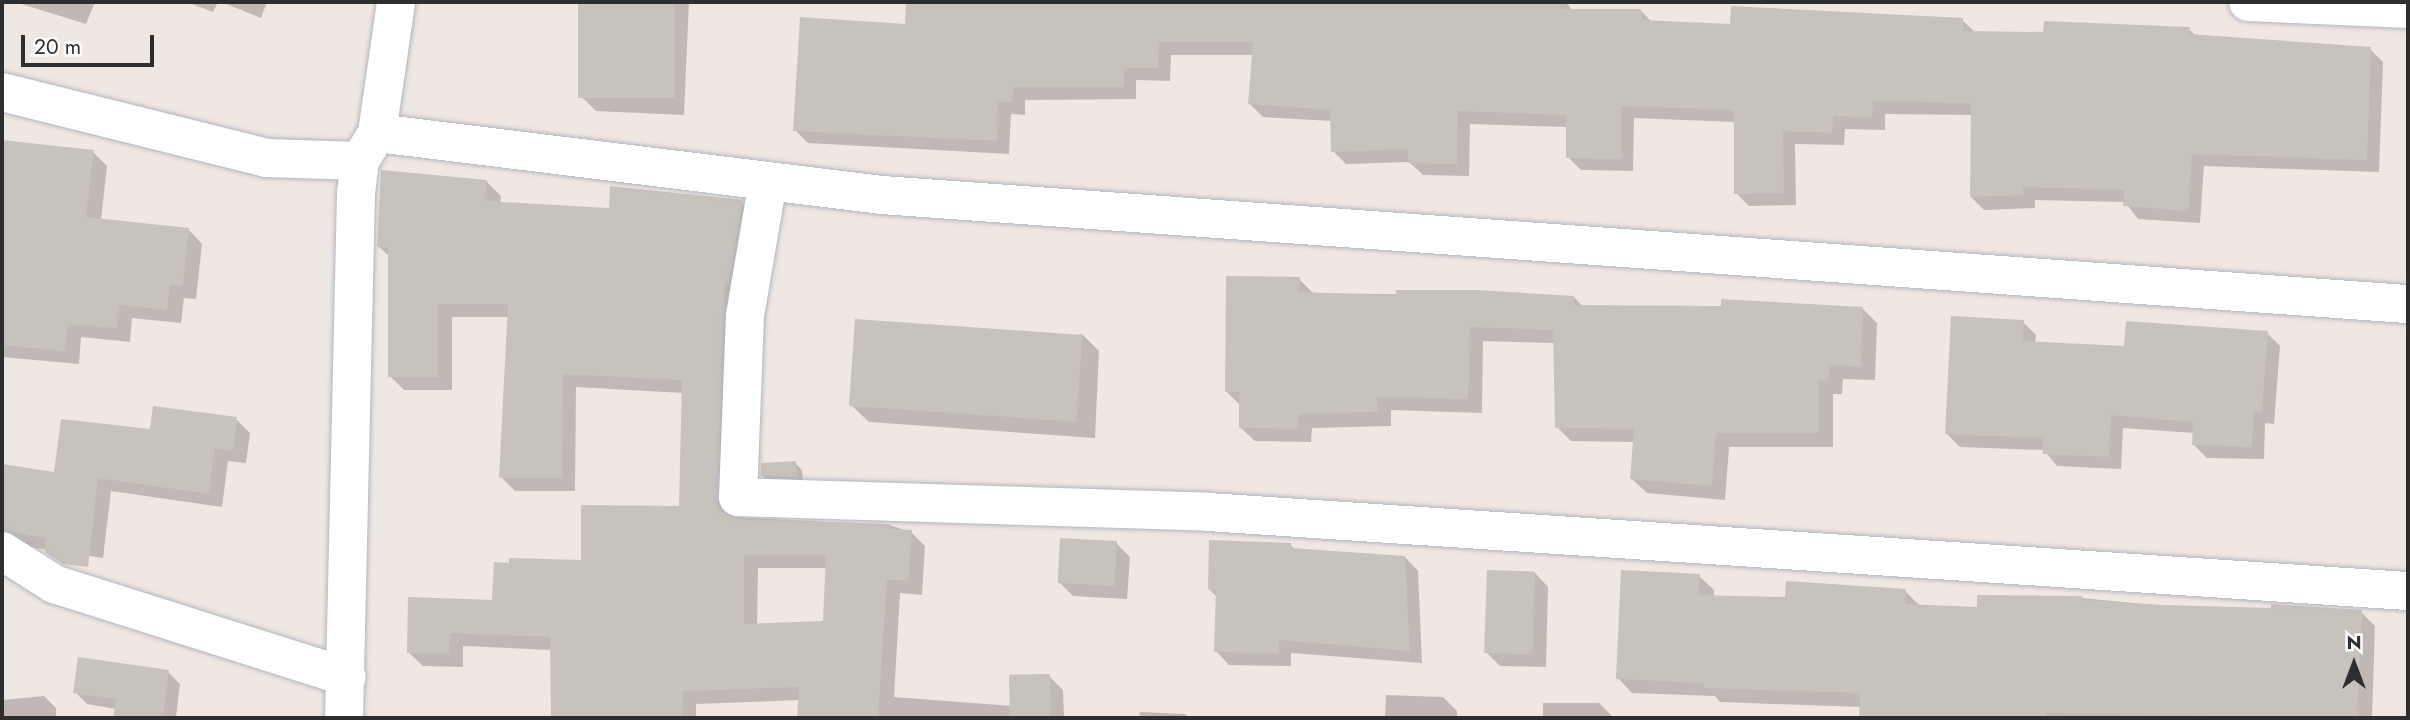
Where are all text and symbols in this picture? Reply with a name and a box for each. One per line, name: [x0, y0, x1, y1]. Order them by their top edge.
scale bar: [24, 21, 158, 65]
text: 20 m: [34, 32, 81, 62]
north arrow: [2319, 629, 2389, 699]
text: N: [2346, 629, 2362, 656]

